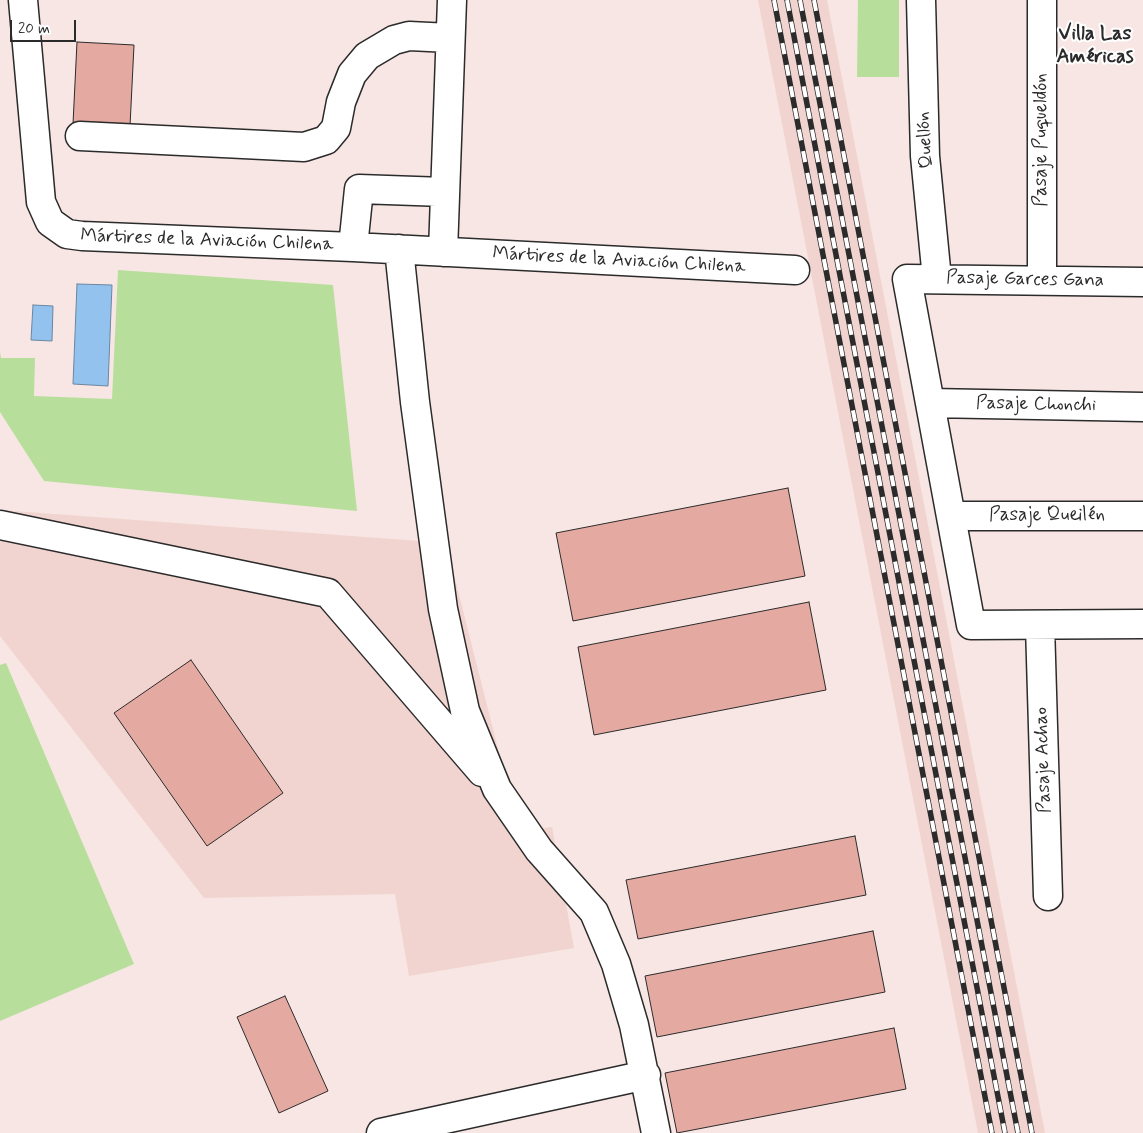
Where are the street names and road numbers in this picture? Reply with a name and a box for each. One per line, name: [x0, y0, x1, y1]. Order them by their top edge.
street label: Pasaje Puqueldón: [1031, 73, 1053, 207]
street label: Quellón: [913, 111, 939, 169]
street label: Mártires de la Aviación Chilena: [80, 225, 334, 257]
street label: Mártires de la Aviación Chilena: [492, 243, 746, 279]
street label: Pasaje Garces Gana: [946, 267, 1104, 293]
street label: Pasaje Chonchi: [976, 393, 1096, 417]
street label: Pasaje Queilén: [989, 505, 1105, 527]
street label: Pasaje Achao: [1031, 707, 1057, 813]

